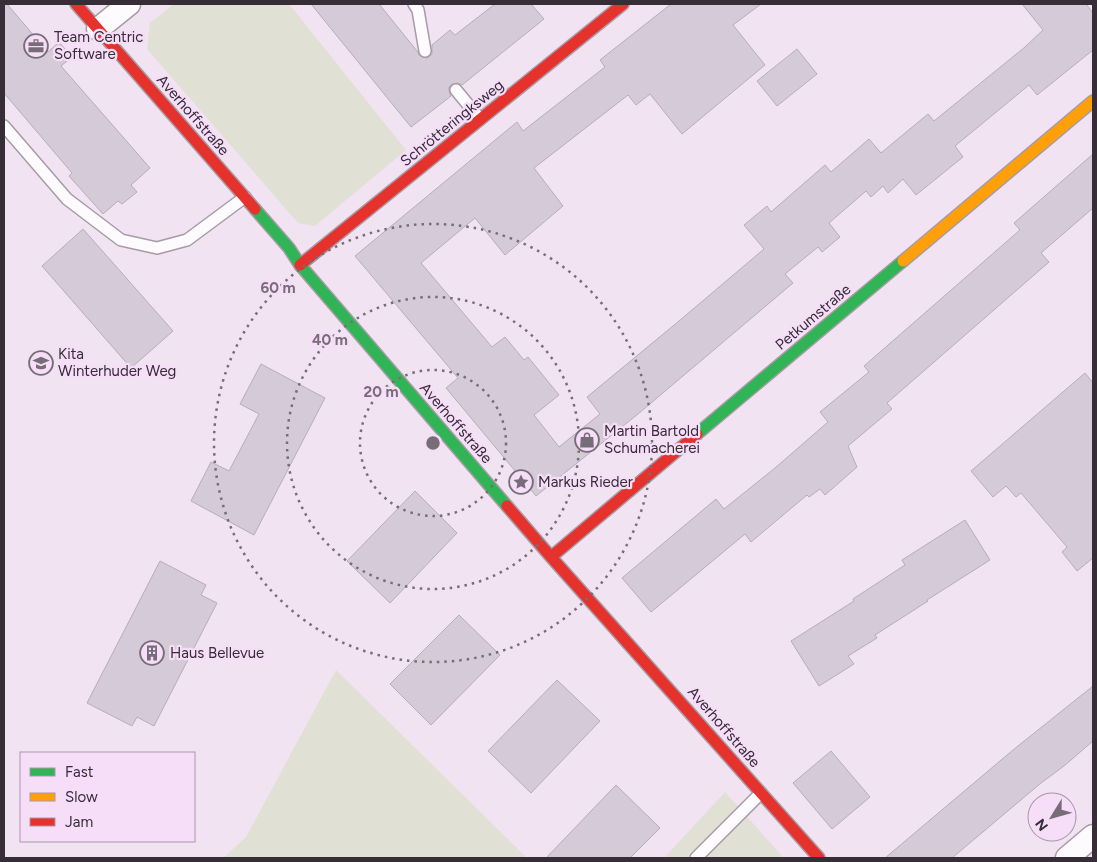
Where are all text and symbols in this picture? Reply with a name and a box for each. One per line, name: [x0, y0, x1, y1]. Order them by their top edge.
place label: Team Centric Software: [54, 28, 143, 63]
office icon: Team Centric Software: [23, 33, 49, 59]
street label: Averhoffstraße: [153, 71, 233, 159]
street label: Schrötteringksweg: [397, 76, 507, 170]
text: 60 m: [260, 279, 296, 297]
street label: Petkumstraße: [772, 280, 854, 354]
text: 40 m: [312, 331, 348, 349]
place label: Kita Winterhuder Weg: [58, 345, 176, 380]
school or university icon: Kita Winterhuder Weg: [28, 350, 54, 376]
street label: Averhoffstraße: [416, 379, 496, 467]
text: 20 m: [363, 383, 399, 401]
place label: Martin Bartold Schumacherei: [604, 422, 700, 457]
shop icon: Martin Bartold Schumacherei: [574, 427, 600, 453]
centre of rings: [424, 434, 442, 452]
place icon: Markus Rieder: [508, 469, 534, 495]
place label: Markus Rieder: [538, 473, 633, 491]
building icon: Haus Bellevue: [139, 640, 165, 666]
place label: Haus Bellevue: [170, 644, 264, 662]
street label: Averhoffstraße: [684, 683, 764, 771]
legend: [20, 752, 195, 842]
text: Fast: [65, 763, 94, 781]
text: Slow: [65, 788, 98, 806]
north arrow: [1027, 792, 1077, 842]
text: Jam: [65, 813, 93, 831]
text: N: [1032, 815, 1052, 834]

